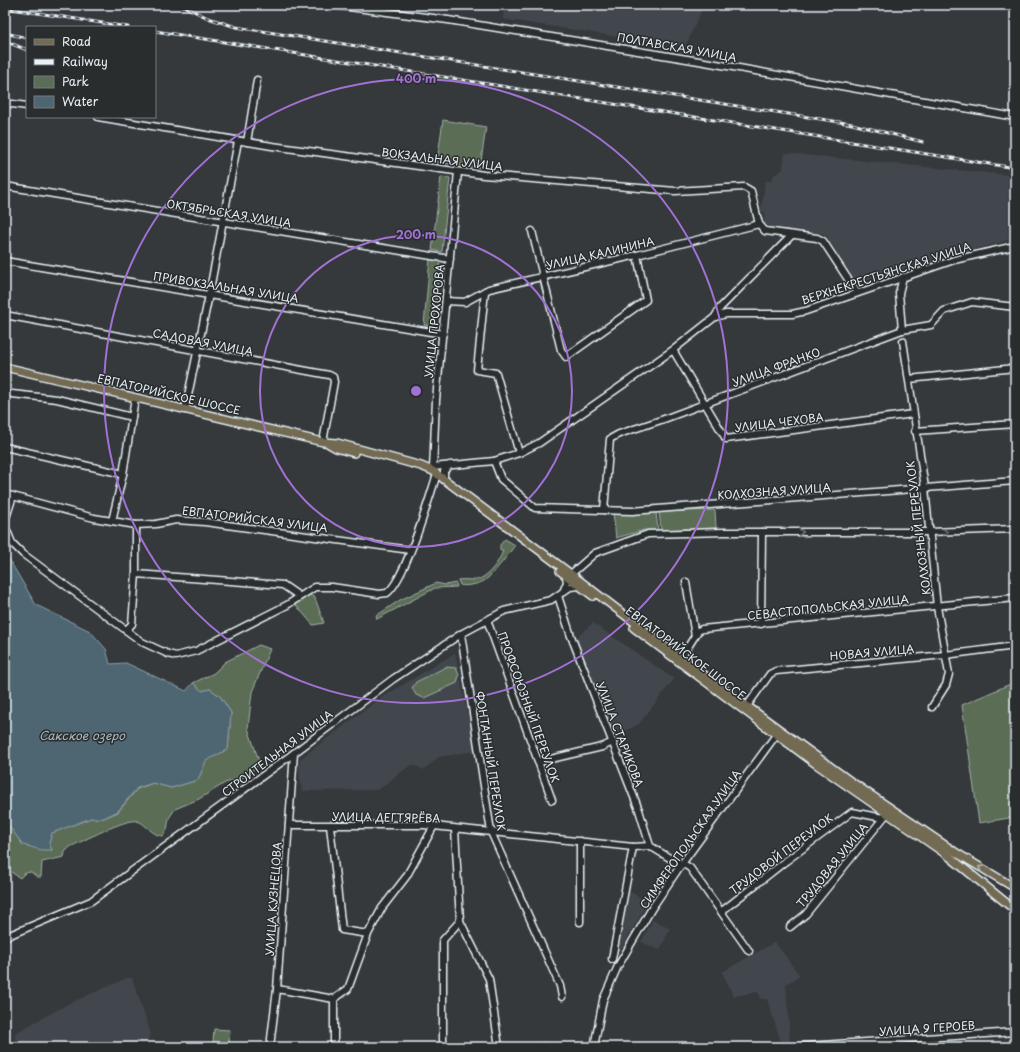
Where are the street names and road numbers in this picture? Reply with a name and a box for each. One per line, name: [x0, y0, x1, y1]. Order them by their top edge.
street label: ПОЛТАВСКАЯ УЛИЦА: [616, 28, 739, 66]
street label: ВОКЗАЛЬНАЯ УЛИЦА: [380, 143, 504, 175]
street label: ОКТЯБРЬСКАЯ УЛИЦА: [165, 195, 293, 231]
street label: УЛИЦА КАЛИНИНА: [544, 232, 656, 274]
street label: ВЕРХНЕКРЕСТЬЯНСКАЯ УЛИЦА: [799, 237, 974, 309]
street label: УЛИЦА ПРОХОРОВА: [420, 263, 448, 379]
street label: ПРИВОКЗАЛЬНАЯ УЛИЦА: [152, 267, 300, 307]
street label: САДОВАЯ УЛИЦА: [151, 324, 255, 360]
street label: УЛИЦА ФРАНКО: [730, 343, 822, 391]
street label: ЕВПАТОРИЙСКОЕ ШОССЕ: [96, 369, 242, 419]
street label: УЛИЦА ЧЕХОВА: [734, 408, 824, 436]
street label: КОЛХОЗНЫЙ ПЕРЕУЛОК: [901, 460, 935, 596]
street label: КОЛХОЗНАЯ УЛИЦА: [717, 479, 832, 503]
street label: ЕВПАТОРИЙСКАЯ УЛИЦА: [181, 502, 329, 536]
street label: СЕВАСТОПОЛЬСКАЯ УЛИЦА: [746, 590, 910, 624]
street label: ЕВПАТОРИЙСКОЕ ШОССЕ: [622, 602, 750, 704]
street label: ПРОФСОЮЗНЫЙ ПЕРЕУЛОК: [494, 629, 564, 785]
street label: НОВАЯ УЛИЦА: [829, 640, 916, 664]
street label: УЛИЦА СТАРИКОВА: [592, 679, 648, 789]
street label: ФОНТАННЫЙ ПЕРЕУЛОК: [472, 690, 510, 832]
street label: СТРОИТЕЛЬНАЯ УЛИЦА: [218, 705, 337, 801]
street label: СИМФЕРОПОЛЬСКАЯ УЛИЦА: [635, 765, 745, 912]
street label: УЛИЦА ДЕГТЯРЁВА: [332, 808, 440, 826]
street label: ТРУДОВОЙ ПЕРЕУЛОК: [726, 809, 836, 899]
street label: ТРУДОВАЯ УЛИЦА: [792, 818, 872, 911]
street label: УЛИЦА КУЗНЕЦОВА: [261, 841, 285, 957]
street label: УЛИЦА 9 ГЕРОЕВ: [878, 1016, 976, 1040]

